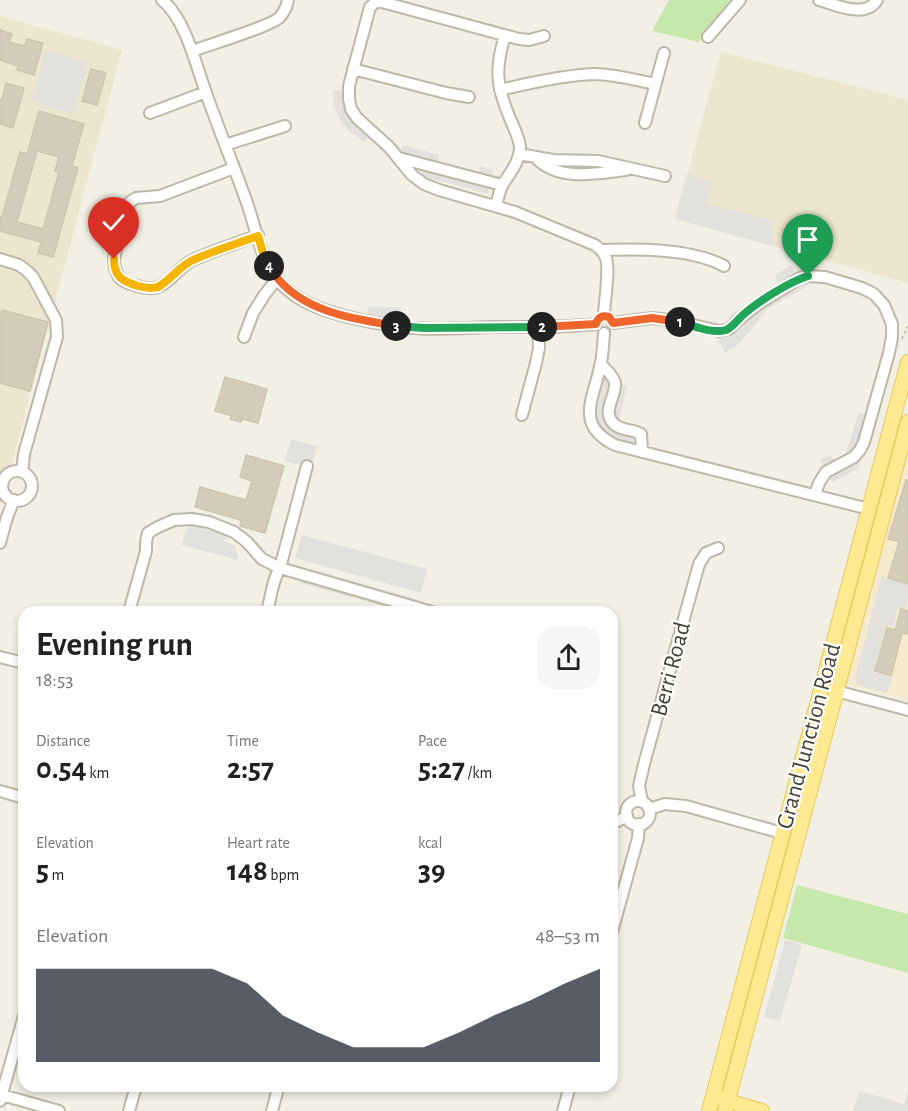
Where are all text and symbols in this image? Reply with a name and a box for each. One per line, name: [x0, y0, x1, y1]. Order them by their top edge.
pin: [88, 197, 139, 259]
icon: check: [97, 206, 130, 239]
pin: [782, 214, 833, 276]
icon: arrive: [791, 223, 824, 256]
pin: 4: [254, 251, 284, 281]
text: 4: [265, 258, 273, 274]
pin: 1: [665, 307, 695, 337]
pin: 3: [381, 311, 411, 341]
pin: 2: [527, 312, 557, 342]
text: 1: [677, 314, 683, 330]
text: 3: [393, 318, 399, 334]
text: 2: [538, 319, 546, 335]
street label: Berri Road: [647, 619, 695, 719]
button: share: [537, 626, 600, 689]
text: Evening run: [36, 629, 193, 662]
street label: Grand Junction Road: [773, 641, 845, 832]
text: 18:53: [36, 670, 74, 690]
text: Distance: [36, 733, 90, 749]
text: Time: [227, 733, 259, 749]
text: Pace: [418, 733, 447, 749]
text: 0.54: [36, 754, 87, 784]
text: 2:57: [227, 754, 274, 784]
text: 5:27: [418, 754, 465, 784]
text: km: [87, 765, 109, 781]
text: /km: [465, 765, 492, 781]
text: Elevation: [36, 835, 94, 851]
text: Heart rate: [227, 835, 290, 851]
text: kcal: [418, 835, 442, 851]
text: 5: [36, 856, 49, 886]
text: 148: [227, 856, 268, 886]
text: 39: [418, 856, 445, 886]
text: m: [49, 867, 64, 883]
text: bpm: [268, 867, 299, 883]
text: Elevation: [36, 926, 108, 946]
text: 48–53 m: [535, 926, 600, 946]

